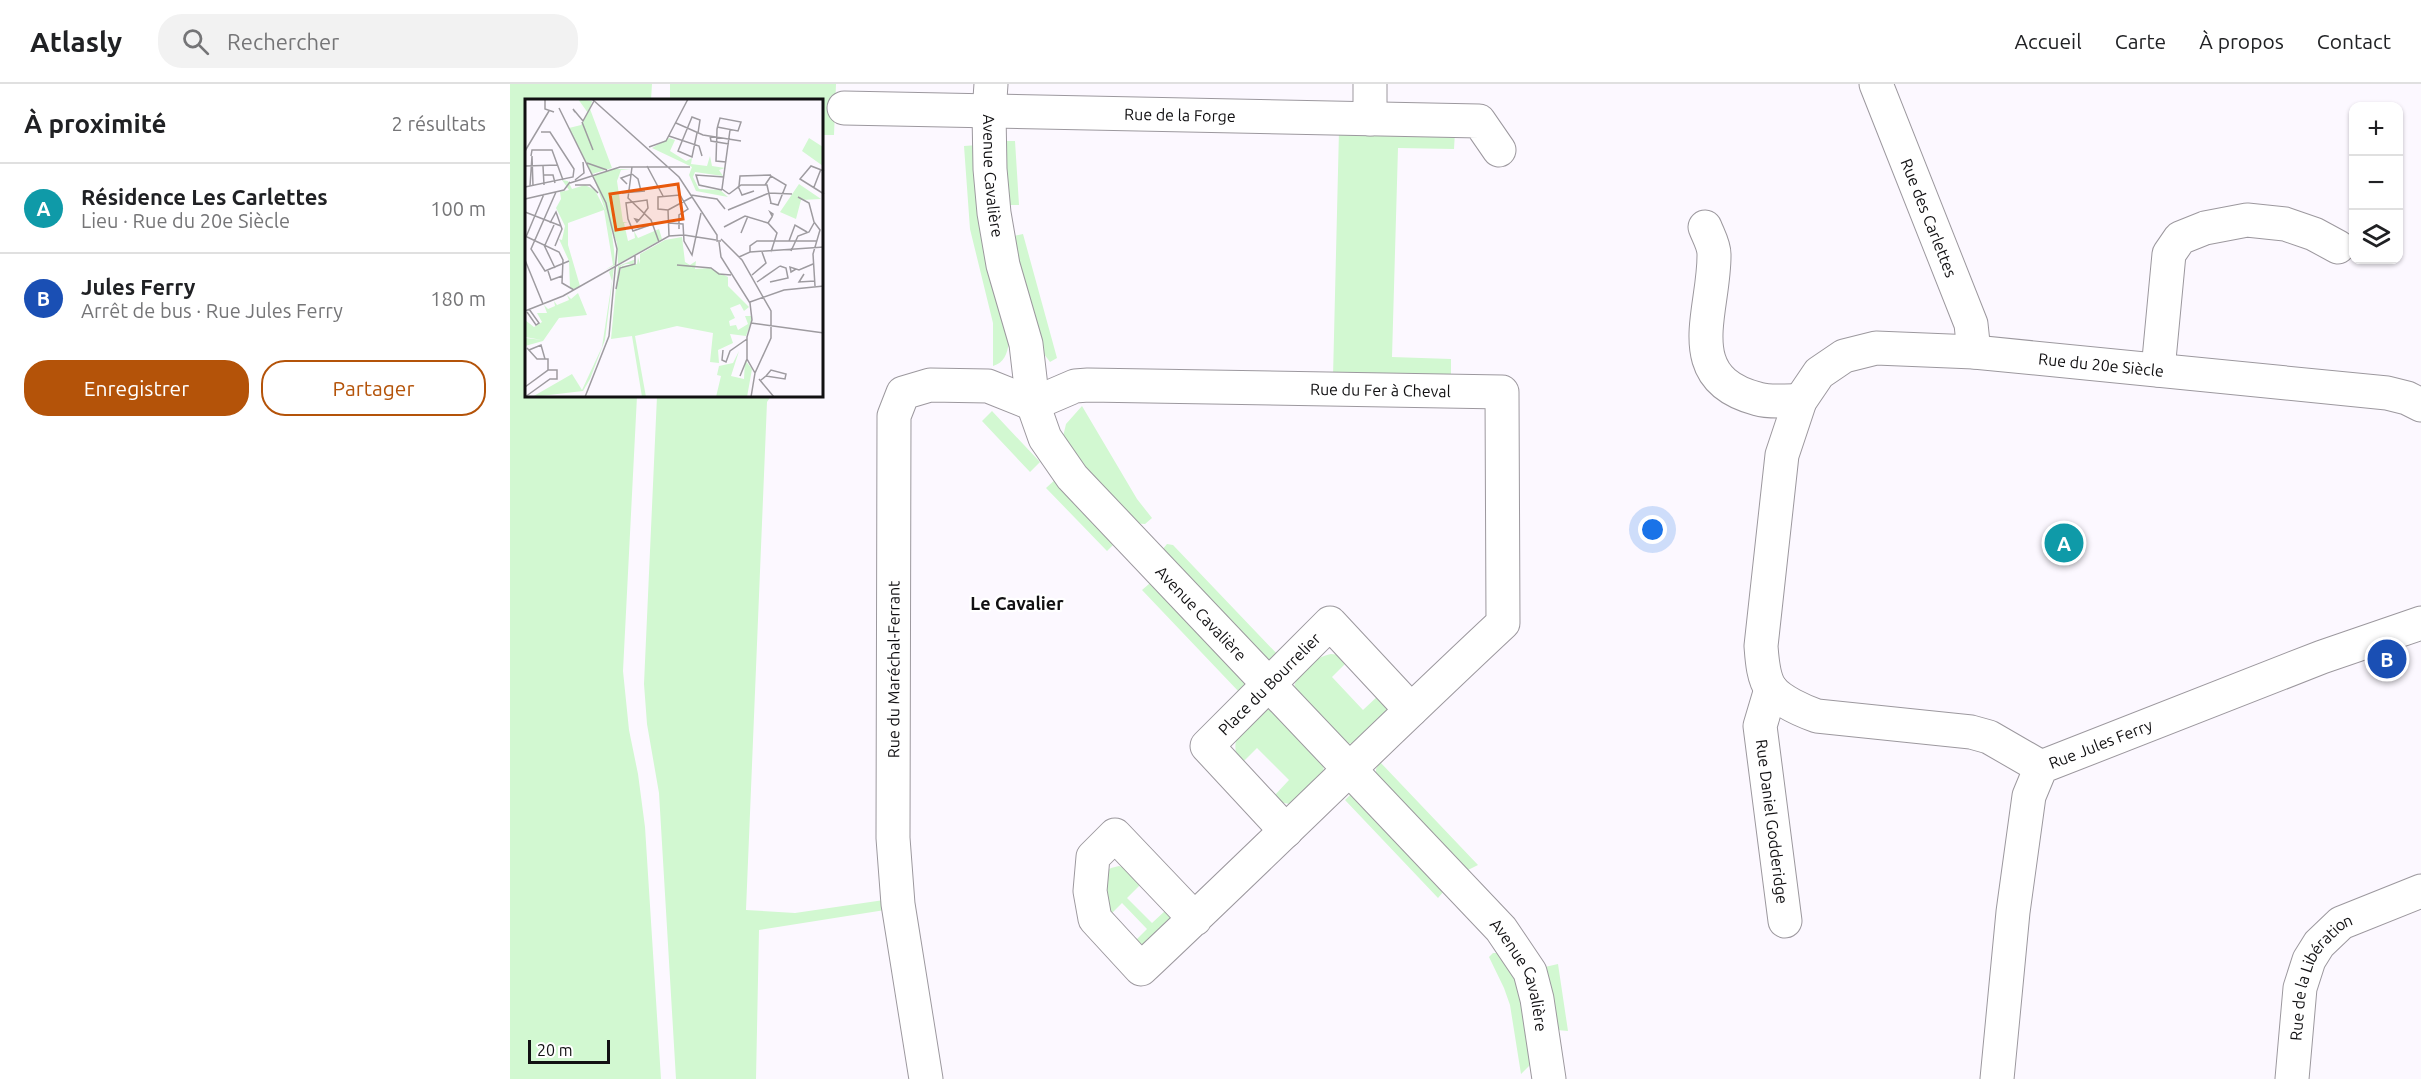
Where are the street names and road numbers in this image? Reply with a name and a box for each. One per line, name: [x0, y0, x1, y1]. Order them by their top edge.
street label: Rue de la Forge: [1124, 105, 1236, 125]
street label: Avenue Cavalière: [980, 114, 1007, 239]
street label: Rue des Carlettes: [1897, 156, 1961, 280]
street label: Rue du 20e Siècle: [2038, 349, 2165, 380]
street label: Rue du Fer à Cheval: [1310, 380, 1451, 400]
street label: Avenue Cavalière: [1152, 562, 1250, 664]
street label: Rue du Maréchal-Ferrant: [884, 580, 903, 758]
street label: Place du Bourrelier: [1214, 629, 1324, 739]
street label: Rue Jules Ferry: [2046, 715, 2155, 772]
street label: Rue Daniel Godderidge: [1753, 738, 1792, 905]
street label: Rue de la Libération: [2286, 910, 2355, 1041]
street label: Avenue Cavalière: [1487, 915, 1551, 1033]

